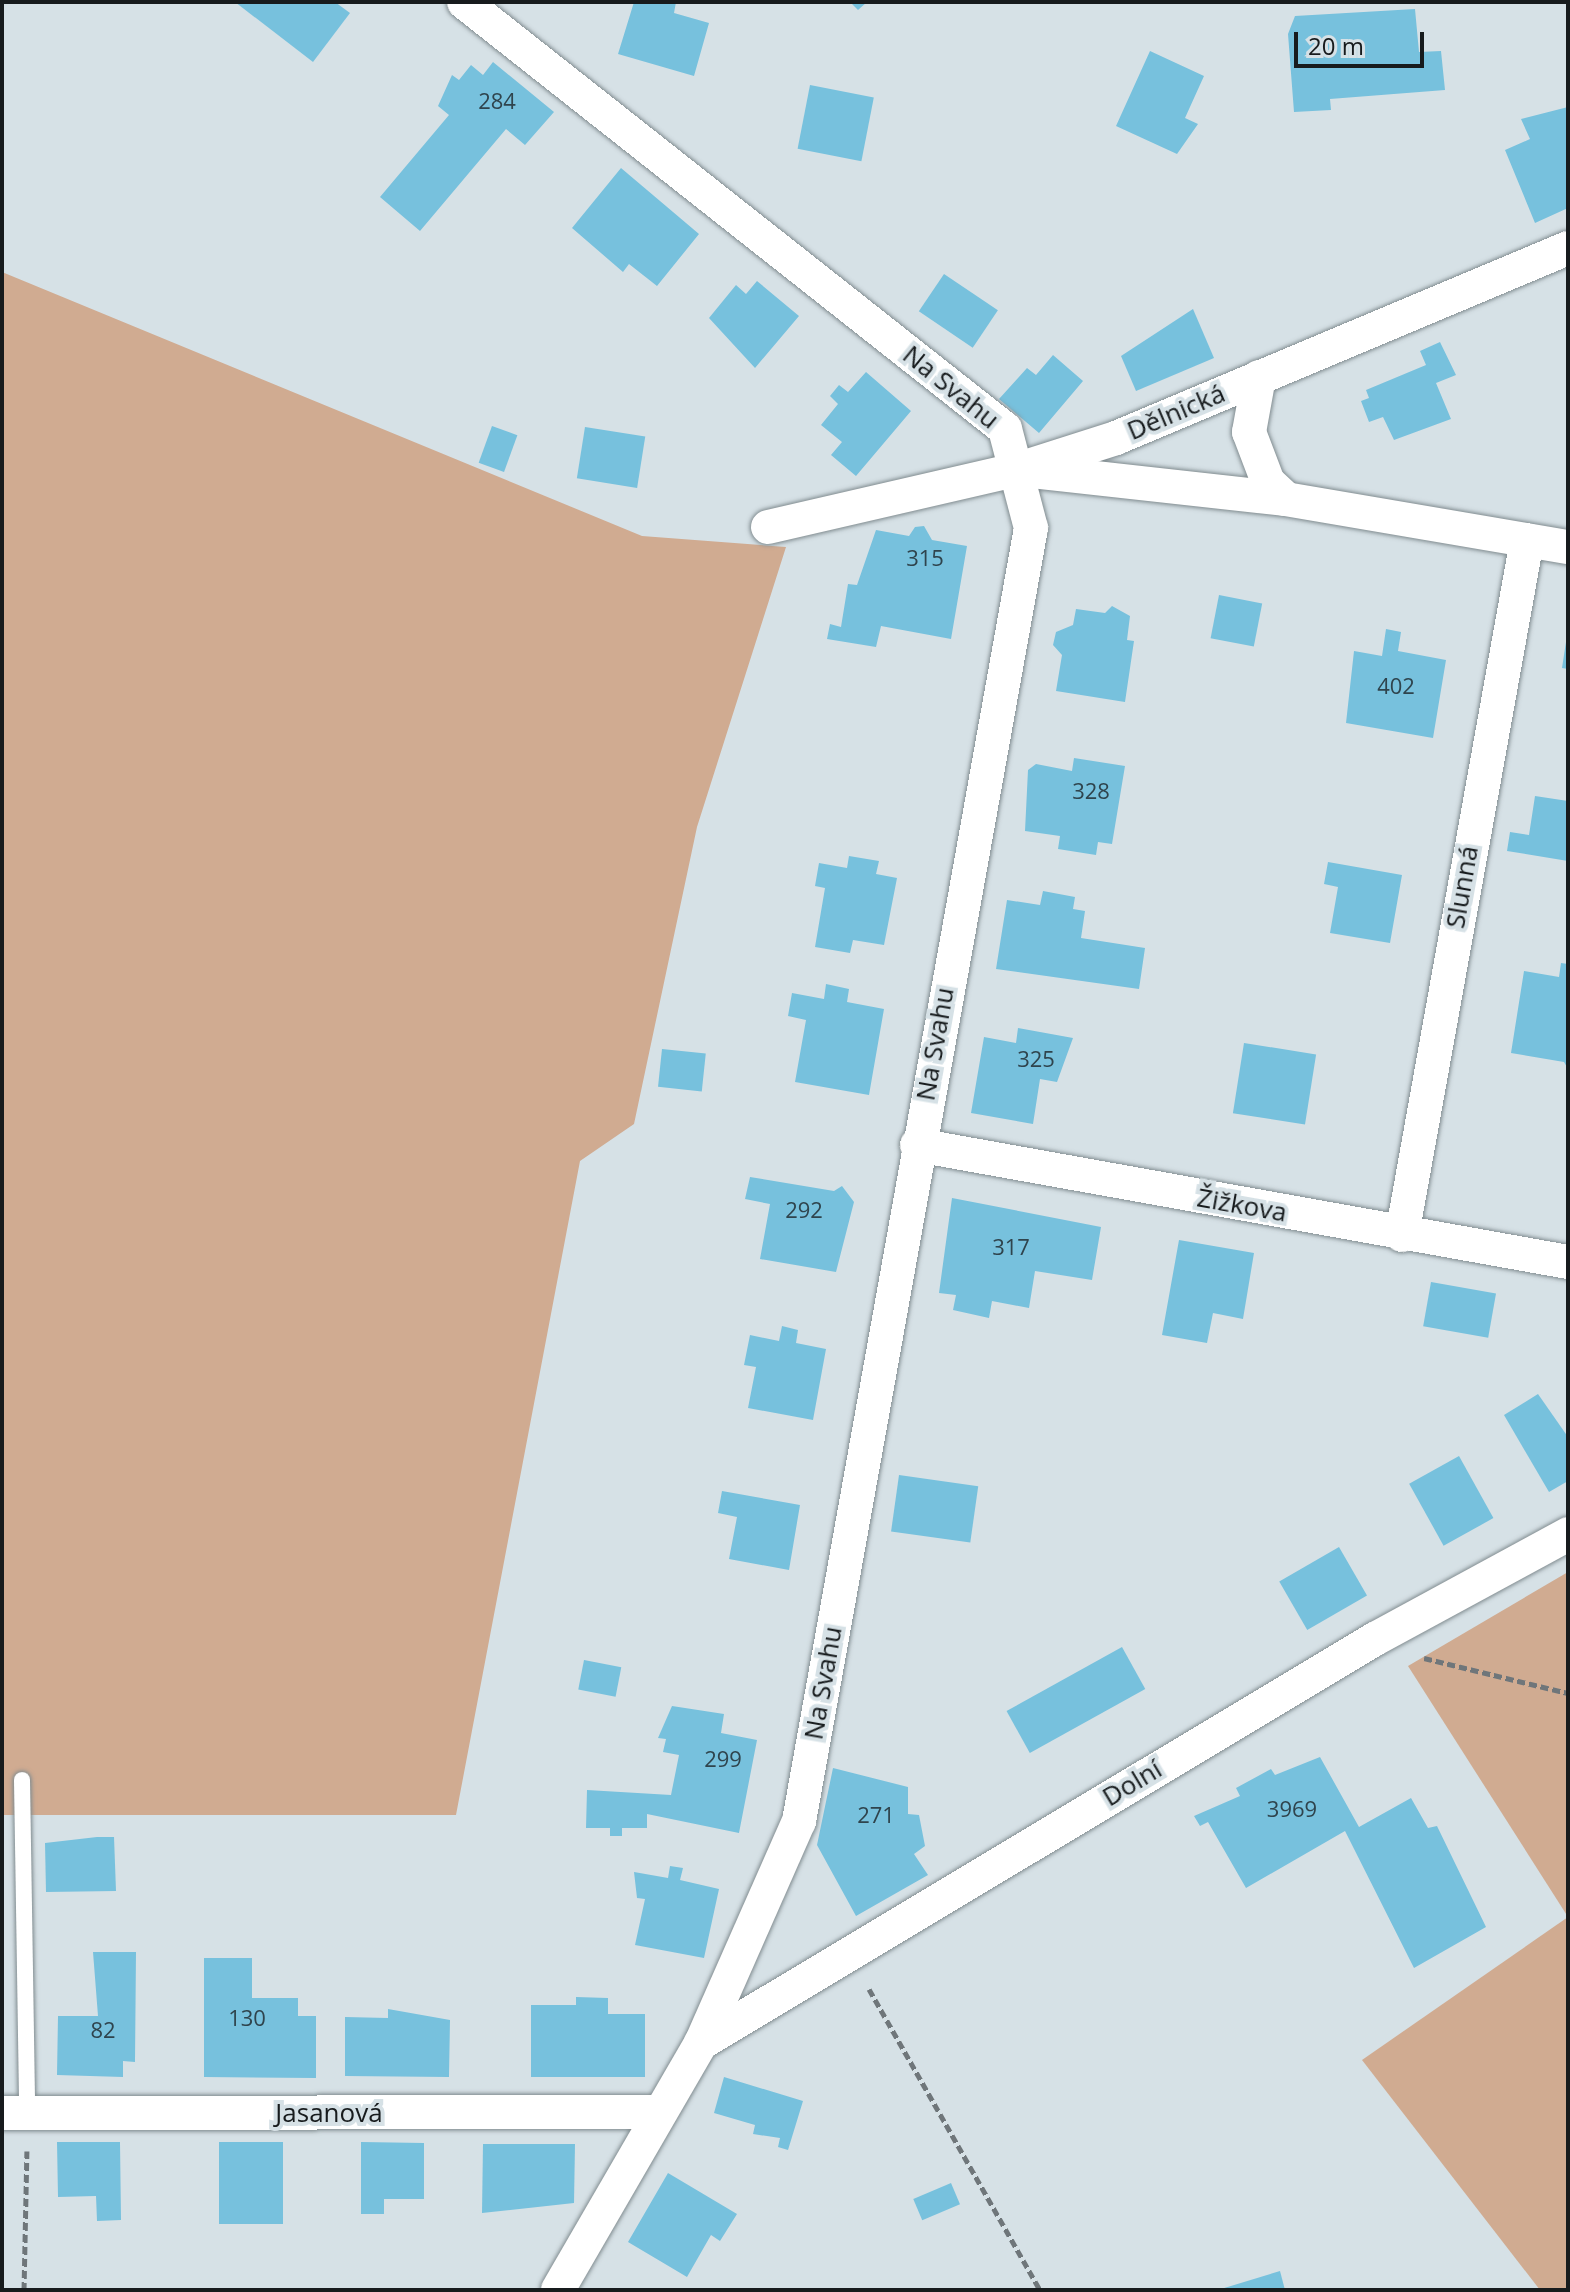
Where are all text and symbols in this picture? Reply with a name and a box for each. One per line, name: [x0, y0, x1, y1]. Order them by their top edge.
scale bar: [1298, 16, 1428, 66]
text: 20 m: [1308, 29, 1364, 62]
house number: 284: [478, 88, 516, 114]
street label: Na Svahu: [897, 339, 1005, 435]
street label: Dělnická: [1122, 377, 1230, 447]
house number: 315: [906, 545, 944, 571]
house number: 402: [1377, 673, 1415, 699]
house number: 328: [1072, 778, 1110, 804]
street label: Slunná: [1439, 843, 1485, 931]
street label: Na Svahu: [910, 985, 960, 1103]
house number: 325: [1017, 1046, 1055, 1072]
street label: Žižkova: [1195, 1182, 1289, 1228]
house number: 292: [785, 1197, 823, 1223]
house number: 317: [992, 1234, 1030, 1260]
street label: Na Svahu: [798, 1624, 848, 1742]
house number: 299: [704, 1746, 742, 1772]
street label: Dolní: [1097, 1753, 1167, 1813]
house number: 3969: [1267, 1796, 1317, 1822]
house number: 271: [857, 1802, 895, 1828]
house number: 130: [228, 2005, 266, 2031]
house number: 82: [90, 2017, 116, 2043]
street label: Jasanová: [275, 2097, 383, 2129]

